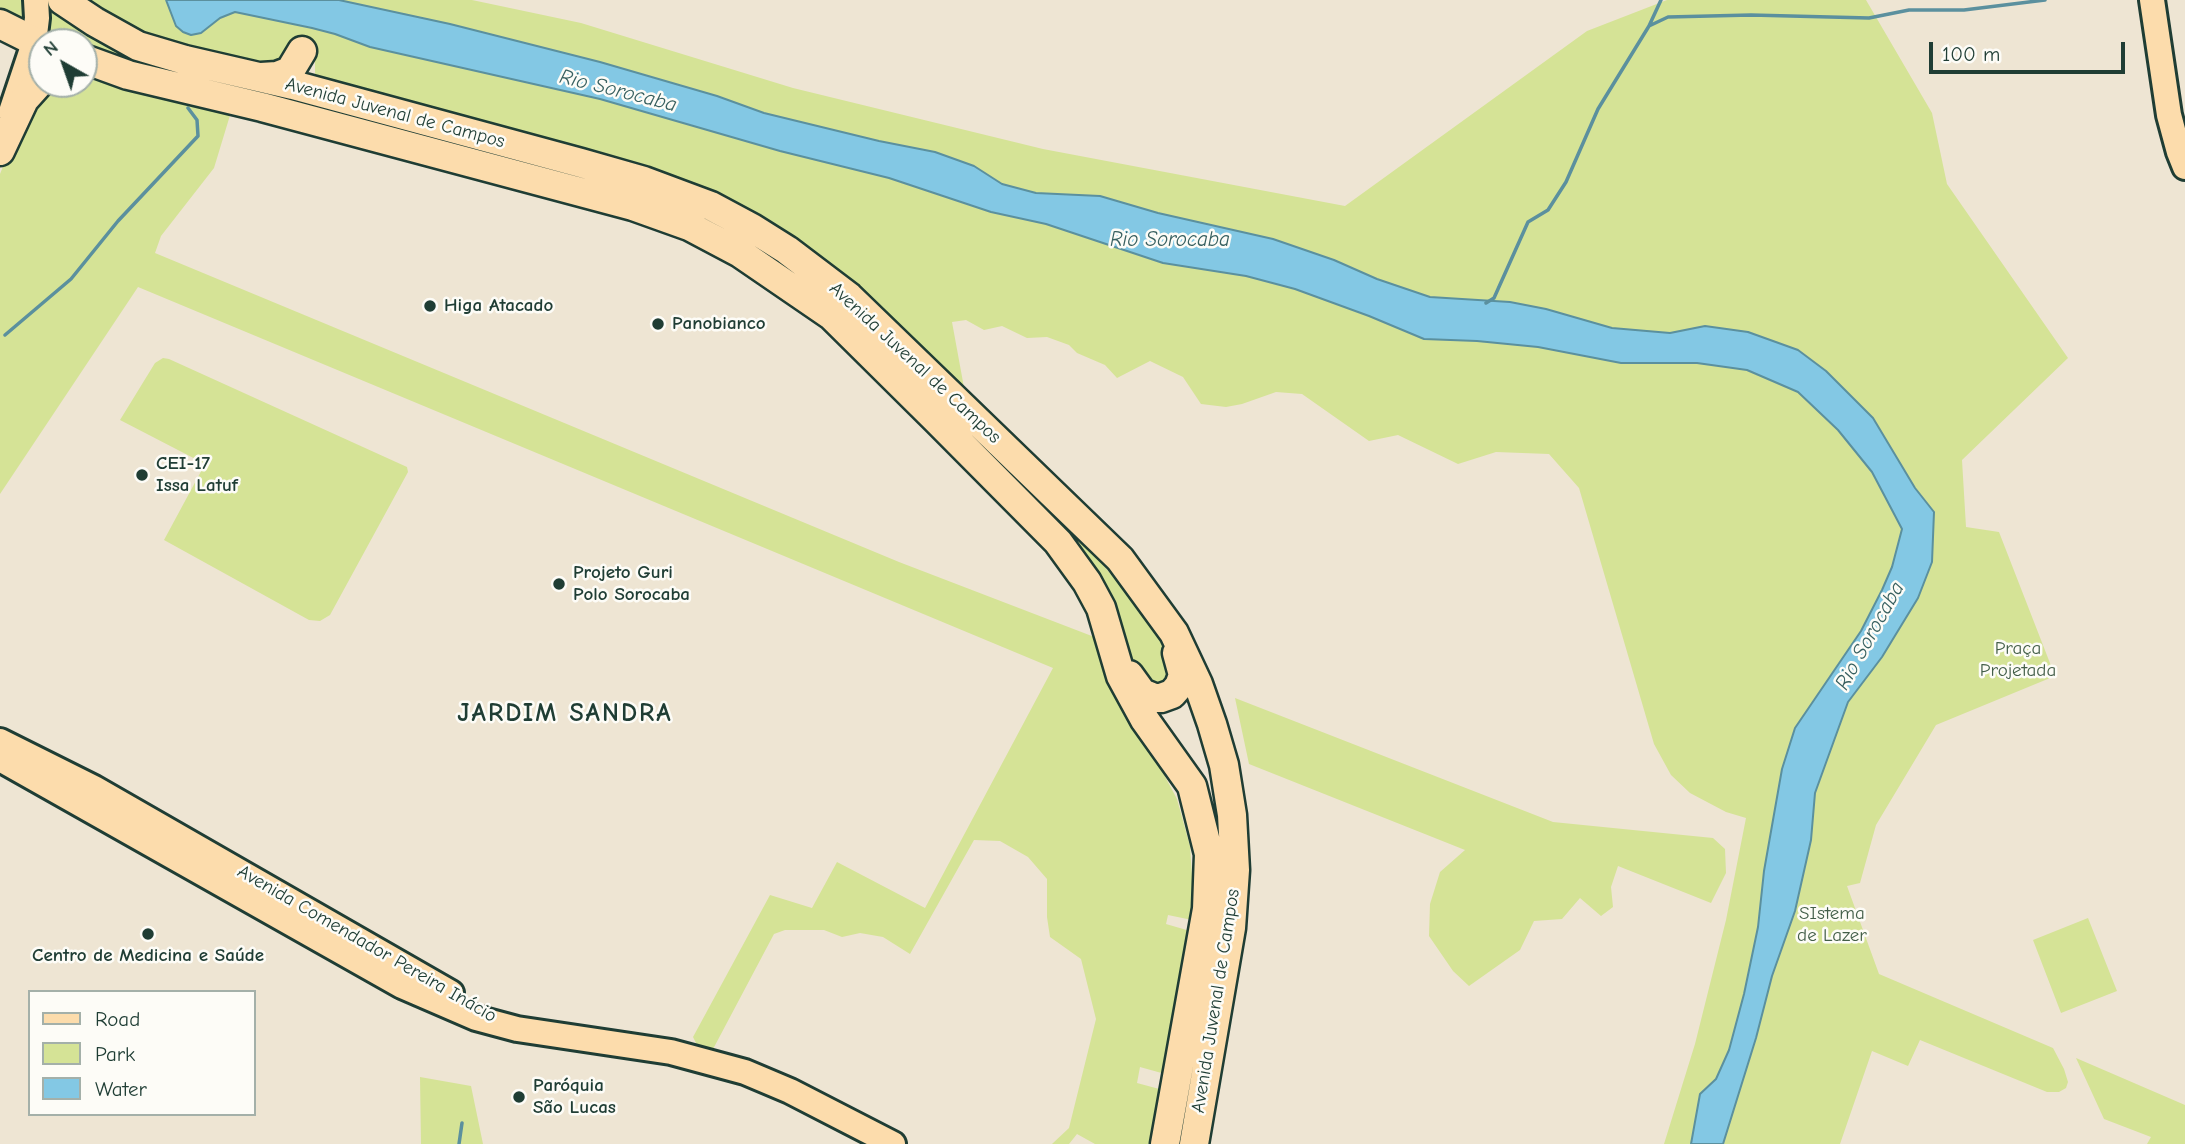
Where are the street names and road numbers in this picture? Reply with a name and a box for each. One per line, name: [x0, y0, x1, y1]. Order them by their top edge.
street label: Avenida Juvenal de Campos: [283, 73, 507, 153]
street label: Avenida Juvenal de Campos: [824, 277, 1006, 449]
street label: Avenida Comendador Pereira Inácio: [233, 860, 501, 1028]
street label: Avenida Juvenal de Campos: [1187, 887, 1245, 1115]

